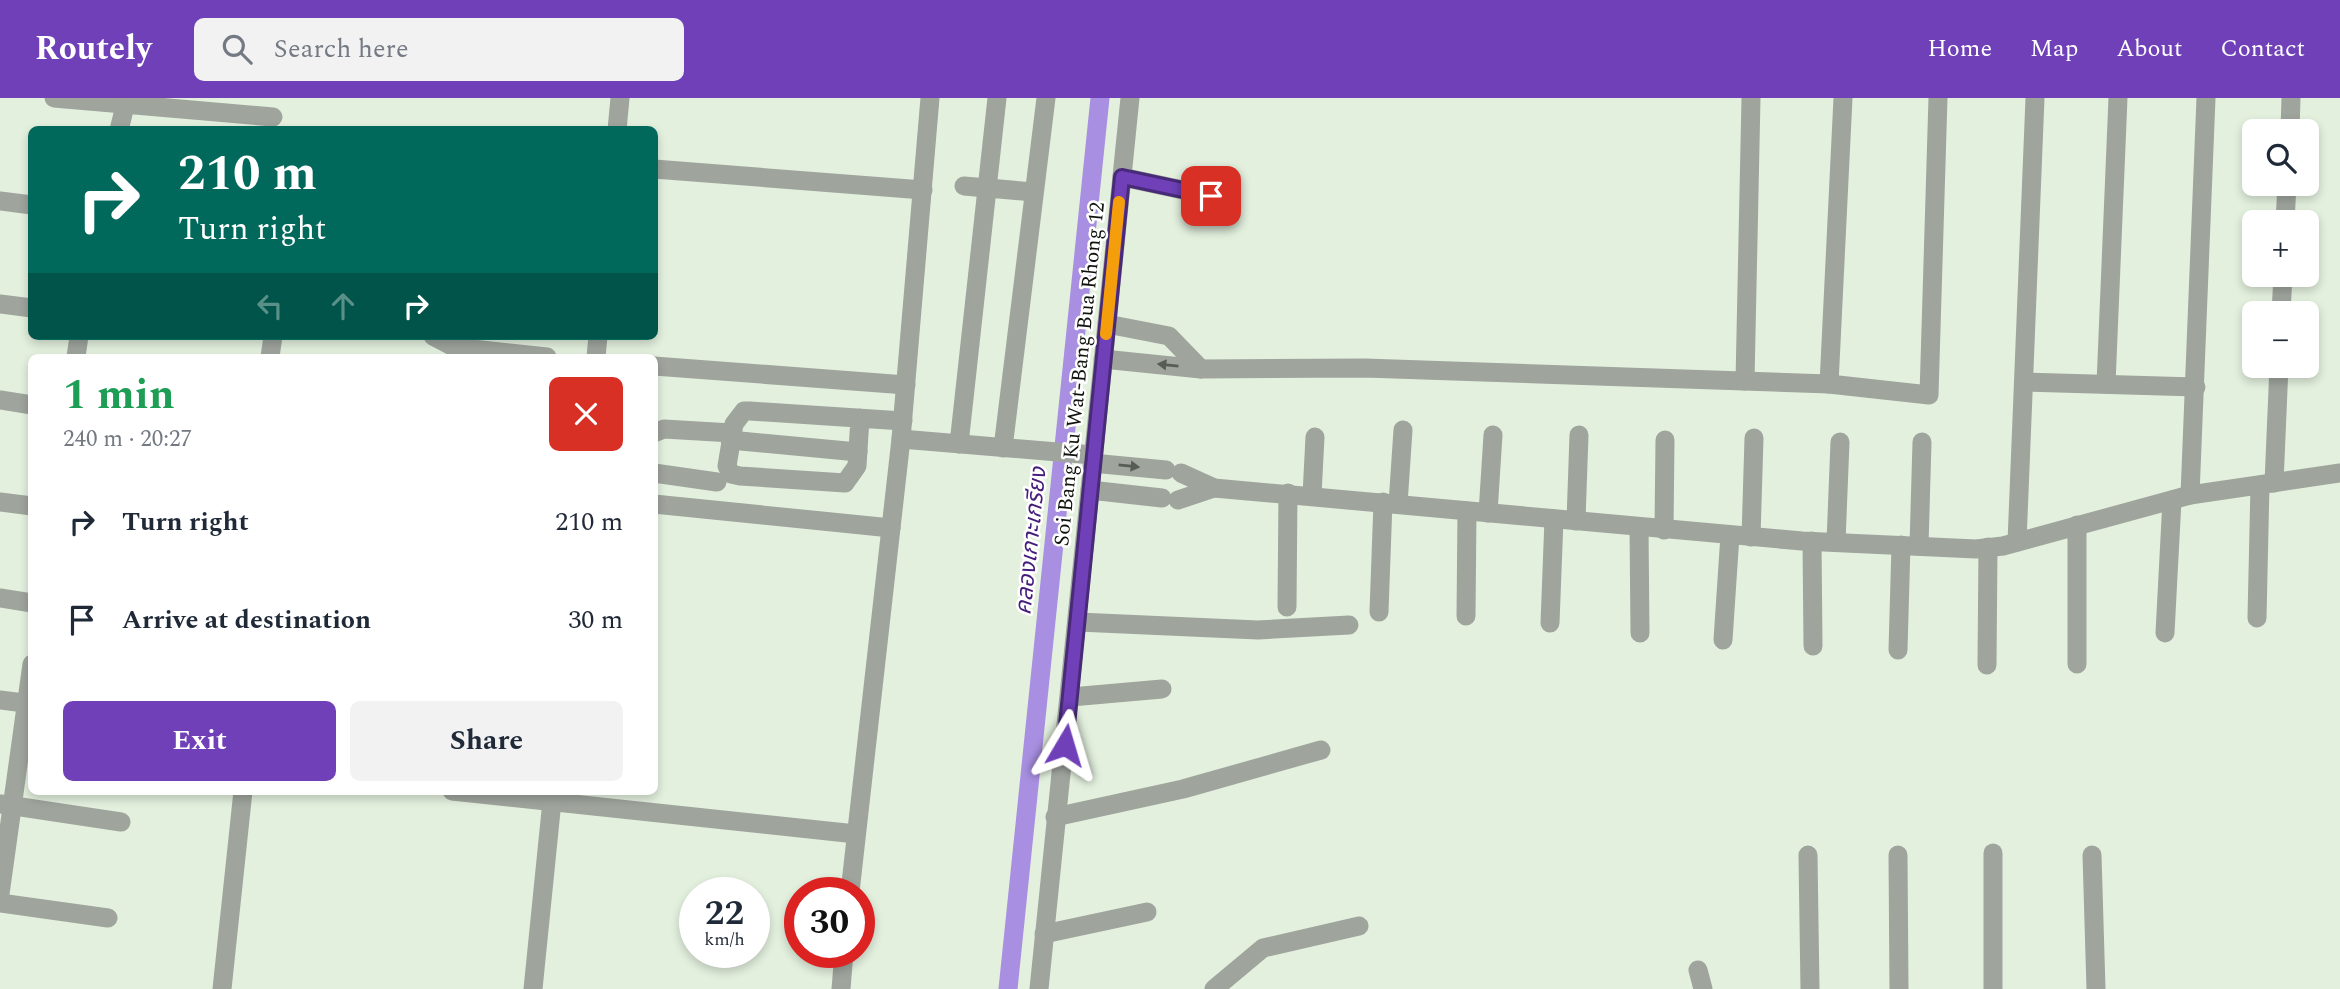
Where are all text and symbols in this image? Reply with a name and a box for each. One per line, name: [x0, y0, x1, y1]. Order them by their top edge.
search box: [194, 18, 684, 81]
text: Routely: [35, 24, 152, 74]
text: Search here: [274, 29, 409, 69]
icon: search: [218, 30, 256, 68]
text: Home: [1927, 31, 1992, 67]
text: Map: [2030, 31, 2078, 67]
text: About: [2116, 31, 2182, 67]
text: Contact: [2220, 31, 2305, 67]
map controls: [2242, 119, 2319, 378]
button: search: [2242, 119, 2319, 196]
text: 210 m: [178, 137, 317, 212]
icon: right: [63, 154, 154, 245]
pin: [1181, 166, 1241, 226]
icon: arrive: [1192, 177, 1230, 215]
street label: Soi Bang Ku Wat-Bang Bua Rhong 12: [1046, 200, 1114, 548]
text: Turn right: [178, 205, 326, 254]
button: +: [2242, 210, 2319, 287]
icon: left: [251, 287, 289, 325]
icon: ahead: [324, 287, 362, 325]
icon: right: [397, 287, 435, 325]
button: −: [2242, 301, 2319, 378]
one-way arrow: [1157, 359, 1179, 370]
text: 1 min: [63, 364, 175, 427]
button: close: [549, 377, 623, 451]
text: 240 m · 20:27: [63, 422, 192, 457]
one-way arrow: [1118, 461, 1140, 472]
water label: คลองเกาะเกรียง: [1006, 464, 1057, 617]
text: Turn right: [122, 502, 249, 542]
text: 210 m: [555, 502, 623, 542]
icon: right: [63, 503, 101, 541]
text: Arrive at destination: [122, 600, 371, 640]
text: 30 m: [568, 600, 623, 640]
icon: arrive: [63, 601, 101, 639]
button: Exit: [63, 701, 336, 781]
button: Share: [350, 701, 623, 781]
position arrow: [1028, 708, 1102, 782]
speed limit sign: 30: [784, 877, 875, 968]
text: 22: [705, 887, 744, 940]
text: km/h: [704, 926, 745, 953]

